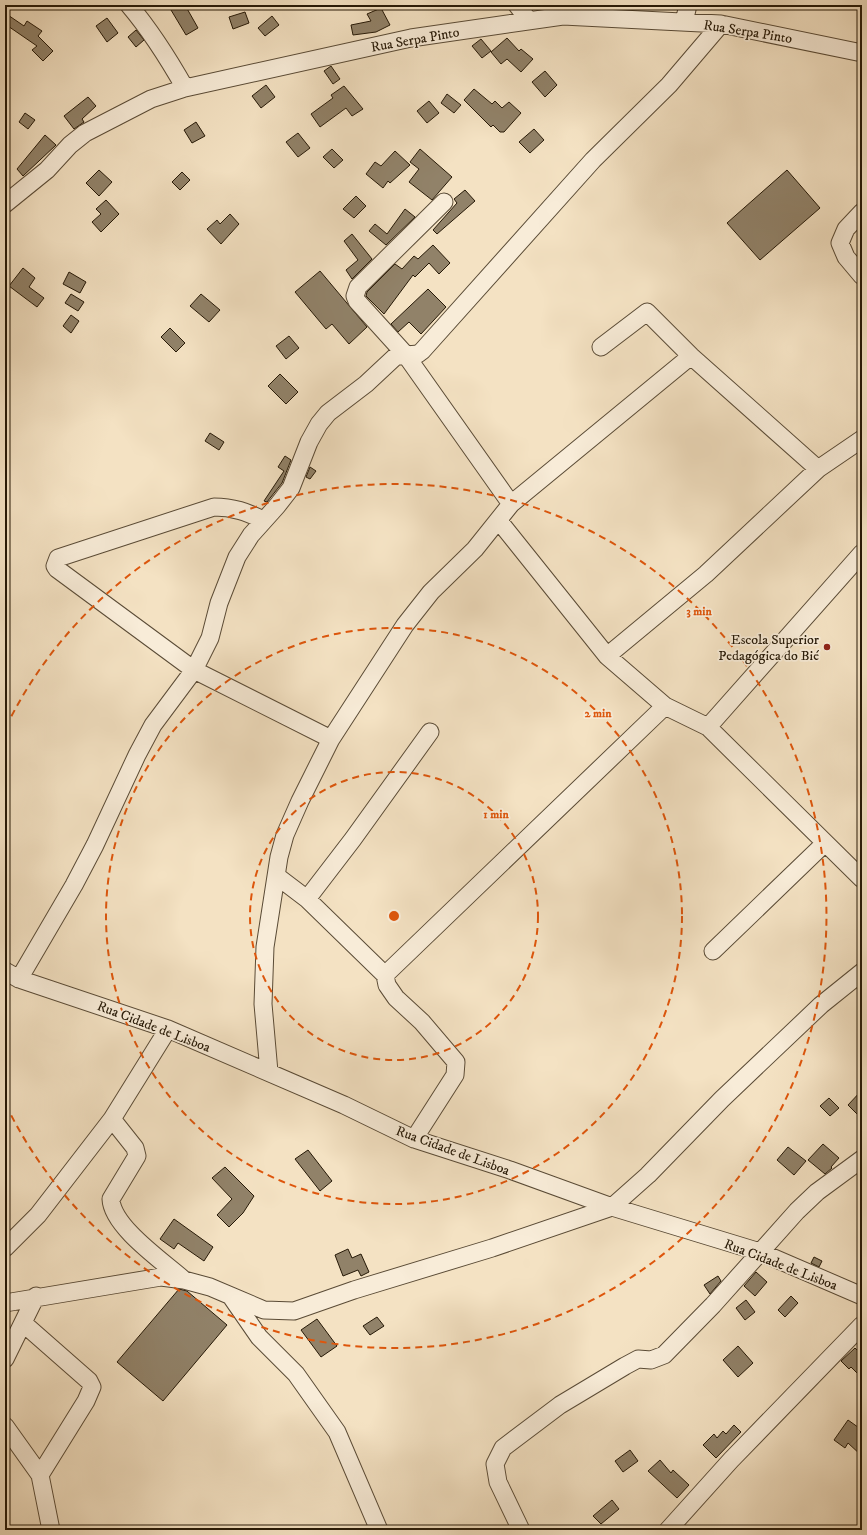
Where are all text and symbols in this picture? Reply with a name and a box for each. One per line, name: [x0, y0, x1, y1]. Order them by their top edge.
street label: Rua Serpa Pinto: [702, 16, 794, 48]
street label: Rua Serpa Pinto: [369, 23, 461, 57]
text: 3 min: [686, 604, 712, 619]
place label: Escola Superior Pedagógica do Bié: [718, 631, 820, 665]
marker: Escola Superior Pedagógica do Bié: [822, 642, 832, 652]
text: 2 min: [585, 706, 612, 721]
text: 1 min: [483, 807, 509, 822]
centre of rings: [387, 909, 401, 923]
street label: Rua Cidade de Lisboa: [94, 997, 213, 1057]
street label: Rua Cidade de Lisboa: [393, 1122, 512, 1180]
street label: Rua Cidade de Lisboa: [721, 1235, 840, 1295]

